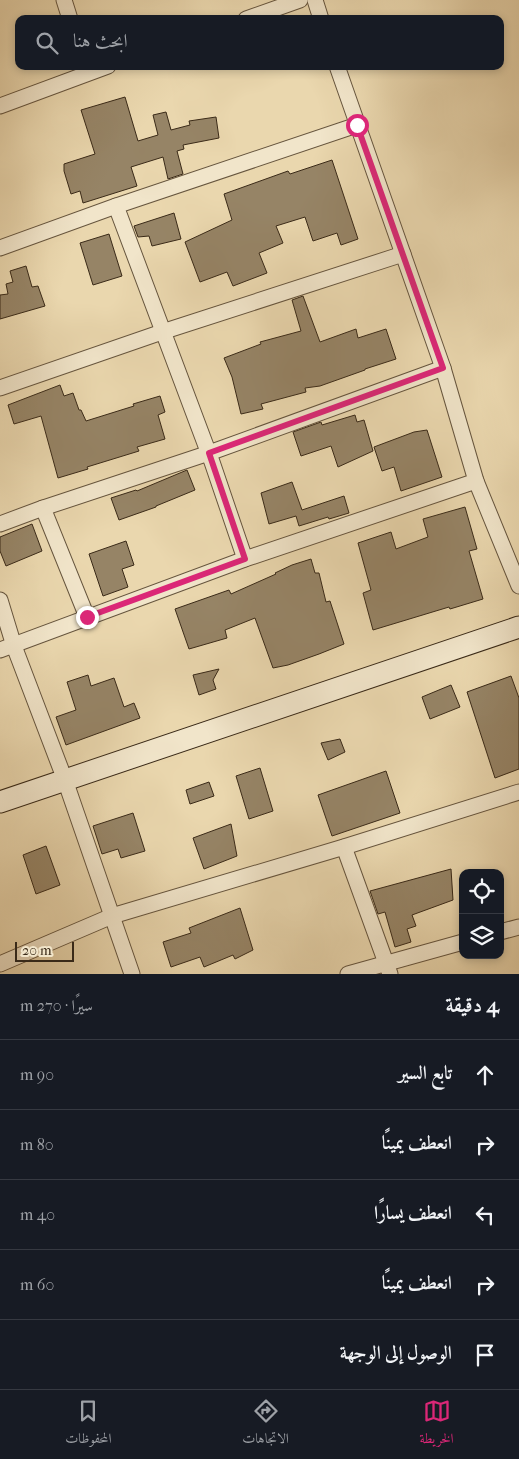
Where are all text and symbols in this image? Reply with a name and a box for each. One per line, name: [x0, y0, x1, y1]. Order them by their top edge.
search box: [15, 15, 504, 70]
icon: search: [33, 29, 61, 57]
text: ابحث هنا: [73, 30, 128, 52]
route start: [346, 114, 369, 137]
route end: [76, 606, 99, 629]
map controls: [459, 869, 504, 959]
button: locate: [459, 869, 504, 914]
button: layers: [459, 914, 504, 959]
scale bar: [15, 939, 74, 962]
text: 20 m: [22, 942, 52, 959]
text: 4 دقيقة: [445, 993, 499, 1017]
text: سيرًا · 270 m: [20, 996, 93, 1015]
icon: ahead: [471, 1061, 499, 1089]
text: تابع السير: [398, 1062, 452, 1084]
text: 90 m: [20, 1065, 54, 1084]
icon: right: [471, 1131, 499, 1159]
text: انعطف يمينًا: [382, 1132, 452, 1154]
text: 80 m: [20, 1135, 54, 1154]
icon: left: [471, 1201, 499, 1229]
text: انعطف يسارًا: [374, 1202, 452, 1224]
text: 40 m: [20, 1205, 55, 1224]
icon: right: [471, 1271, 499, 1299]
text: انعطف يمينًا: [382, 1272, 452, 1294]
text: 60 m: [20, 1275, 54, 1294]
icon: arrive: [471, 1341, 499, 1369]
text: الوصول إلى الوجهة: [340, 1342, 452, 1364]
tab: المحفوظات: [65, 1397, 112, 1452]
tab: الاتجاهات: [242, 1397, 289, 1452]
tab: الخريطة: [420, 1397, 454, 1452]

